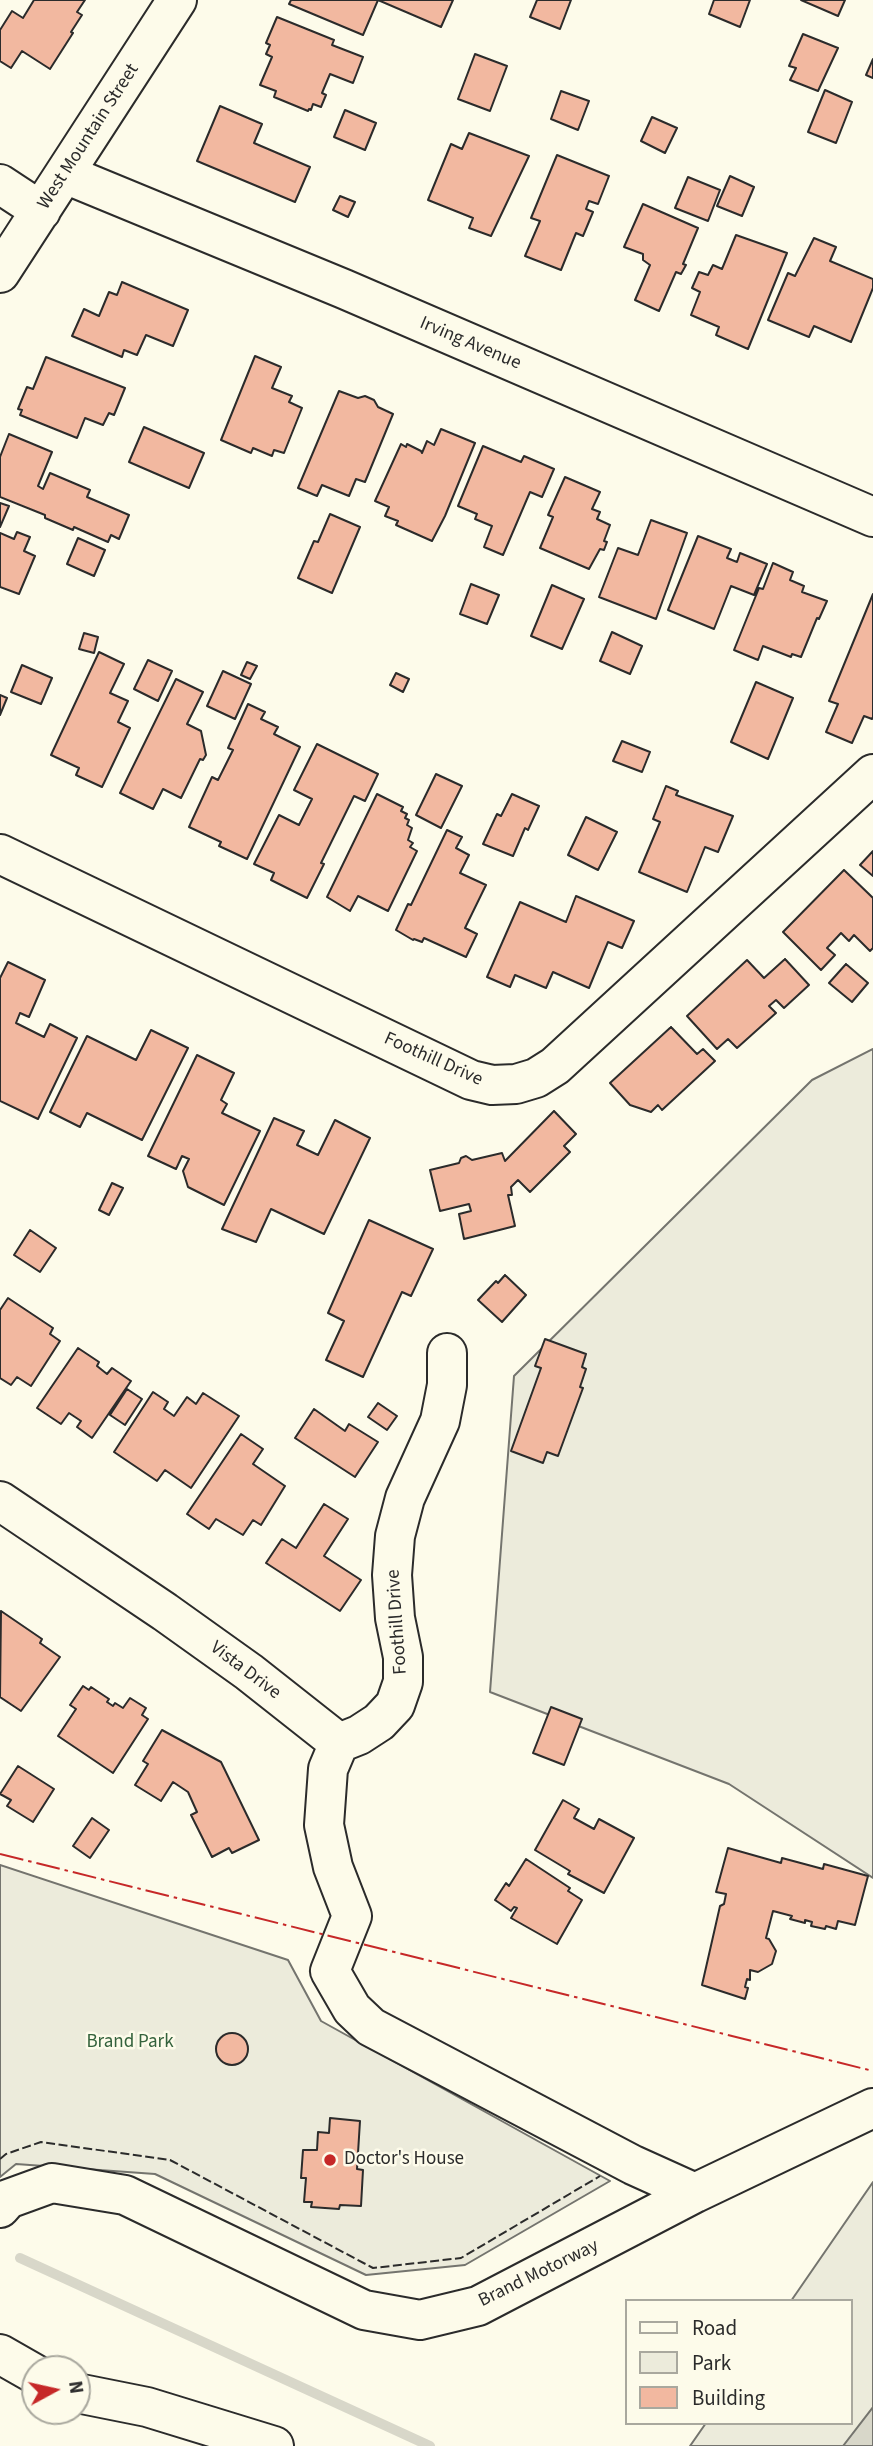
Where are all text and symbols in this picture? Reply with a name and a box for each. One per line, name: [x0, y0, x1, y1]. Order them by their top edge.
street label: West Mountain Street: [33, 60, 145, 214]
street label: Irving Avenue: [416, 312, 524, 376]
street label: Foothill Drive: [380, 1028, 486, 1092]
street label: Foothill Drive: [383, 1569, 413, 1675]
street label: Vista Drive: [205, 1637, 285, 1705]
park label: Brand Park: [86, 2032, 174, 2054]
place label: Doctor's House: [344, 2149, 464, 2171]
marker: Doctor's House: [322, 2152, 338, 2168]
street label: Brand Motorway: [475, 2235, 603, 2313]
legend: [624, 2299, 852, 2425]
text: Road: [692, 2313, 737, 2343]
text: Park: [692, 2348, 731, 2378]
north arrow: [21, 2355, 91, 2425]
text: N: [61, 2379, 90, 2395]
text: Building: [692, 2383, 765, 2413]

